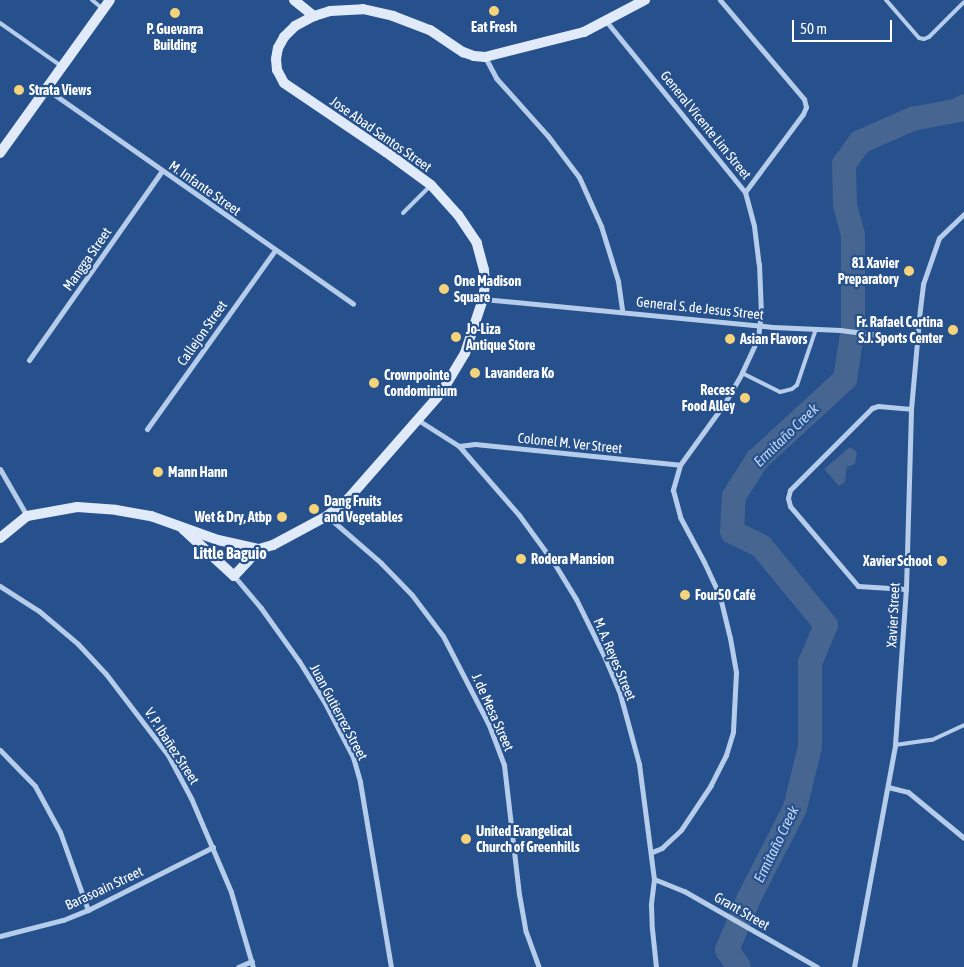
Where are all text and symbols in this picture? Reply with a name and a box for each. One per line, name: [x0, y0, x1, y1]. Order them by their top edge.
marker: Eat Fresh: [488, 5, 500, 17]
marker: P. Guevarra Building: [169, 7, 181, 19]
scale bar: [794, 10, 894, 42]
place label: Eat Fresh: [471, 19, 517, 35]
text: 50 m: [800, 20, 827, 37]
place label: P. Guevarra Building: [147, 21, 203, 54]
street label: General Vicente Lim Street: [657, 67, 755, 183]
place label: Strata Views: [29, 82, 91, 98]
marker: Strata Views: [13, 84, 25, 96]
street label: Jose Abad Santos Street: [327, 93, 435, 175]
street label: M. Infante Street: [166, 157, 244, 219]
street label: Mangga Street: [59, 224, 115, 294]
place label: 81 Xavier Preparatory: [838, 255, 899, 288]
marker: 81 Xavier Preparatory: [903, 265, 915, 277]
place label: One Madison Square: [454, 273, 521, 306]
marker: One Madison Square: [438, 283, 450, 295]
street label: General S. de Jesus Street: [635, 293, 765, 323]
street label: Callejon Street: [173, 297, 231, 369]
place label: Fr. Rafael Cortina S.J. Sports Center: [856, 314, 943, 347]
place label: Jo-Liza Antique Store: [466, 321, 535, 354]
marker: Fr. Rafael Cortina S.J. Sports Center: [947, 324, 959, 336]
marker: Jo-Liza Antique Store: [450, 331, 462, 343]
place label: Asian Flavors: [740, 331, 807, 347]
marker: Asian Flavors: [724, 333, 736, 345]
place label: Lavandera Ko: [485, 365, 554, 381]
place label: Crownpointe Condominium: [384, 367, 457, 400]
marker: Lavandera Ko: [469, 367, 481, 379]
marker: Crownpointe Condominium: [368, 377, 380, 389]
place label: Recess Food Alley: [682, 382, 735, 414]
marker: Recess Food Alley: [739, 392, 751, 404]
water label: Ermitaño Creek: [750, 400, 822, 470]
street label: Colonel M. Ver Street: [517, 429, 623, 457]
place label: Mann Hann: [168, 464, 228, 480]
marker: Mann Hann: [152, 466, 164, 478]
place label: Dang Fruits and Vegetables: [324, 493, 403, 526]
marker: Dang Fruits and Vegetables: [308, 503, 320, 515]
place label: Wet & Dry, Atbp: [195, 509, 272, 525]
marker: Wet & Dry, Atbp: [276, 511, 288, 523]
district label: Little Baguio: [193, 543, 267, 563]
place label: Rodera Mansion: [531, 551, 614, 567]
marker: Rodera Mansion: [515, 553, 527, 565]
place label: Xavier School: [863, 553, 932, 569]
marker: Xavier School: [936, 555, 948, 567]
street label: Xavier Street: [883, 582, 903, 648]
place label: Four50 Café: [695, 587, 756, 603]
marker: Four50 Café: [679, 589, 691, 601]
street label: M. A. Reyes Street: [590, 615, 640, 703]
street label: Juan Gutierrez Street: [307, 661, 371, 763]
street label: J. de Mesa Street: [468, 671, 518, 753]
street label: V. P. Ibañez Street: [141, 705, 203, 787]
water label: Ermitaño Creek: [750, 803, 802, 885]
place label: United Evangelical Church of Greenhills: [476, 823, 580, 856]
marker: United Evangelical Church of Greenhills: [460, 833, 472, 845]
street label: Barasoain Street: [62, 863, 146, 913]
street label: Grant Street: [711, 888, 773, 934]

